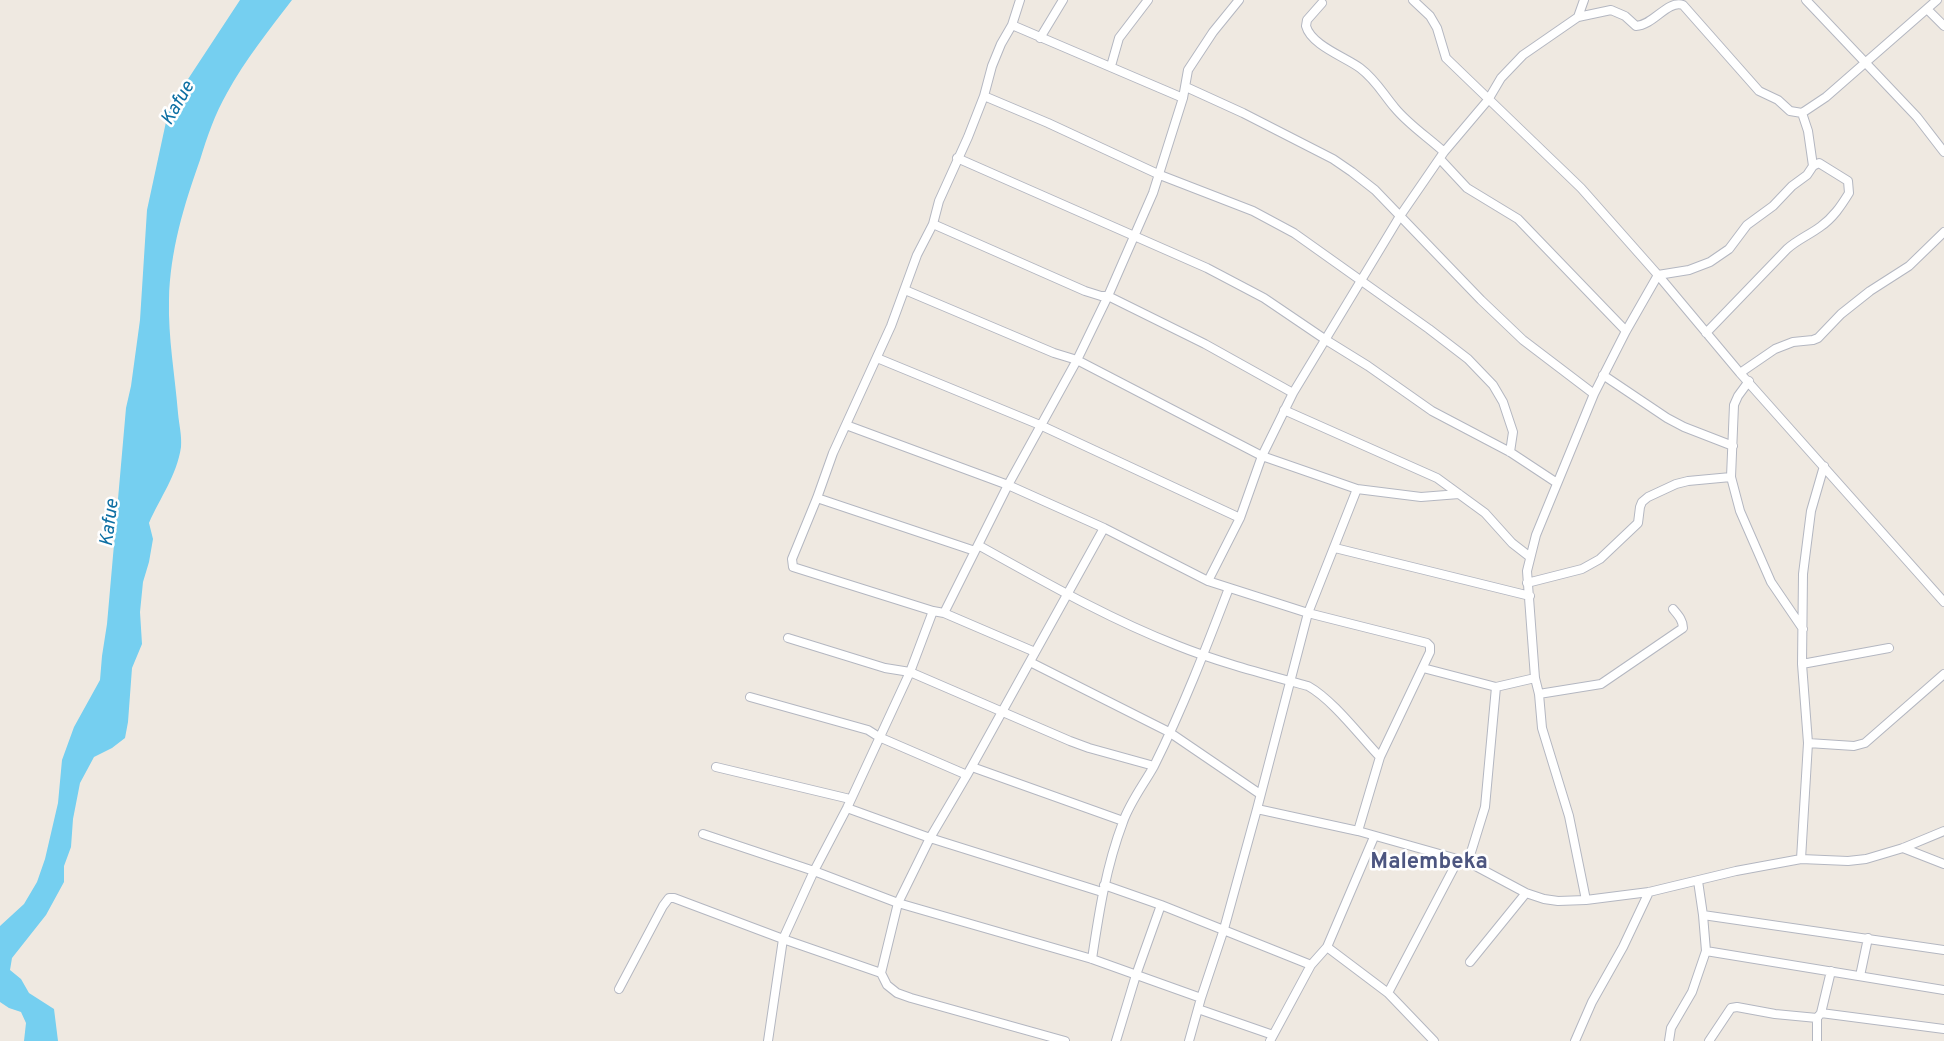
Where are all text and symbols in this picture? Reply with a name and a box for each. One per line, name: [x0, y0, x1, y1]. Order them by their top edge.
water label: Kafue: [157, 78, 201, 130]
water label: Kafue: [97, 498, 125, 548]
district label: Malembeka: [1370, 851, 1488, 877]

